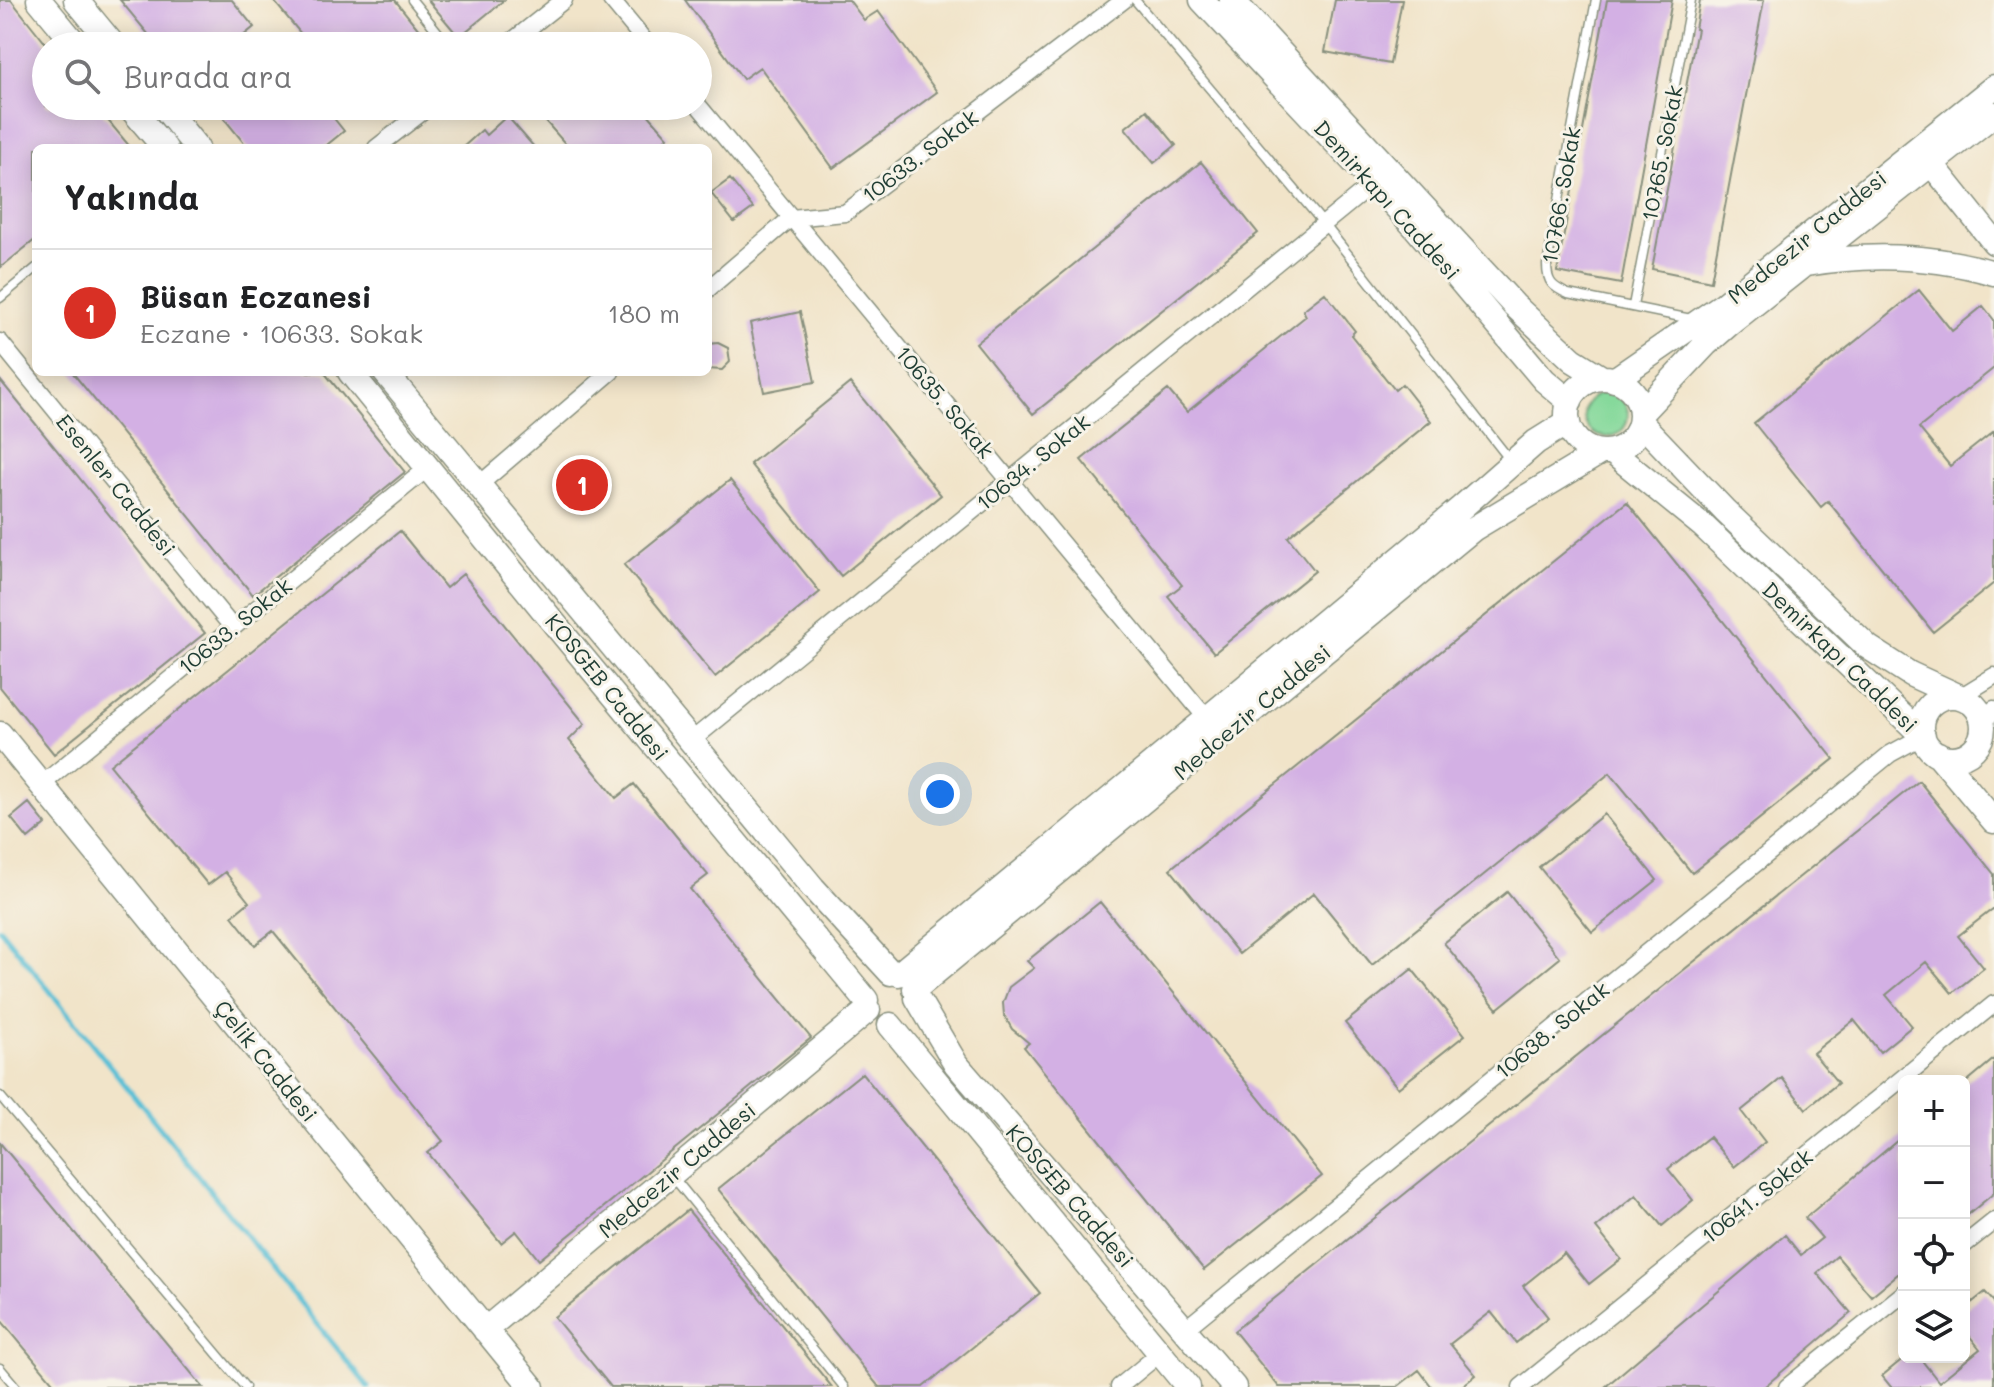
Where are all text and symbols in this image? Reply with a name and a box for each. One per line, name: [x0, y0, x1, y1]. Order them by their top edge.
search box: [32, 32, 712, 120]
icon: search: [60, 54, 104, 98]
text: Burada ara: [124, 56, 293, 96]
street label: 10765. Sokak: [1634, 82, 1689, 223]
street label: 10633. Sokak: [856, 102, 984, 209]
street label: Demirkapı Caddesi: [1308, 114, 1467, 286]
street label: 10766. Sokak: [1534, 124, 1587, 266]
street label: Medcezir Caddesi: [1721, 163, 1892, 310]
text: Yakında: [64, 174, 199, 219]
text: Büsan Eczanesi: [140, 276, 372, 316]
text: 1: [84, 296, 96, 330]
text: 180 m: [608, 296, 680, 330]
text: Eczane · 10633. Sokak: [140, 316, 423, 350]
street label: 10635. Sokak: [890, 339, 1001, 464]
street label: 10634. Sokak: [970, 407, 1096, 516]
street label: Esenler Caddesi: [50, 408, 183, 562]
pin: 1: [556, 455, 608, 515]
street label: 10633. Sokak: [172, 571, 298, 680]
street label: Demirkapı Caddesi: [1756, 575, 1924, 738]
street label: KOSGEB Caddesi: [539, 607, 676, 766]
street label: Medcezir Caddesi: [1167, 637, 1336, 786]
your location: [920, 774, 960, 814]
street label: 10638. Sokak: [1489, 975, 1615, 1085]
street label: Çelik Caddesi: [208, 994, 324, 1128]
map controls: [1898, 1075, 1970, 1363]
button: +: [1898, 1075, 1970, 1147]
street label: Medcezir Caddesi: [592, 1095, 761, 1244]
street label: KOSGEB Caddesi: [1000, 1118, 1141, 1274]
street label: 10641. Sokak: [1695, 1142, 1818, 1250]
button: −: [1898, 1147, 1970, 1219]
button: locate: [1898, 1219, 1970, 1291]
button: layers: [1898, 1291, 1970, 1363]

